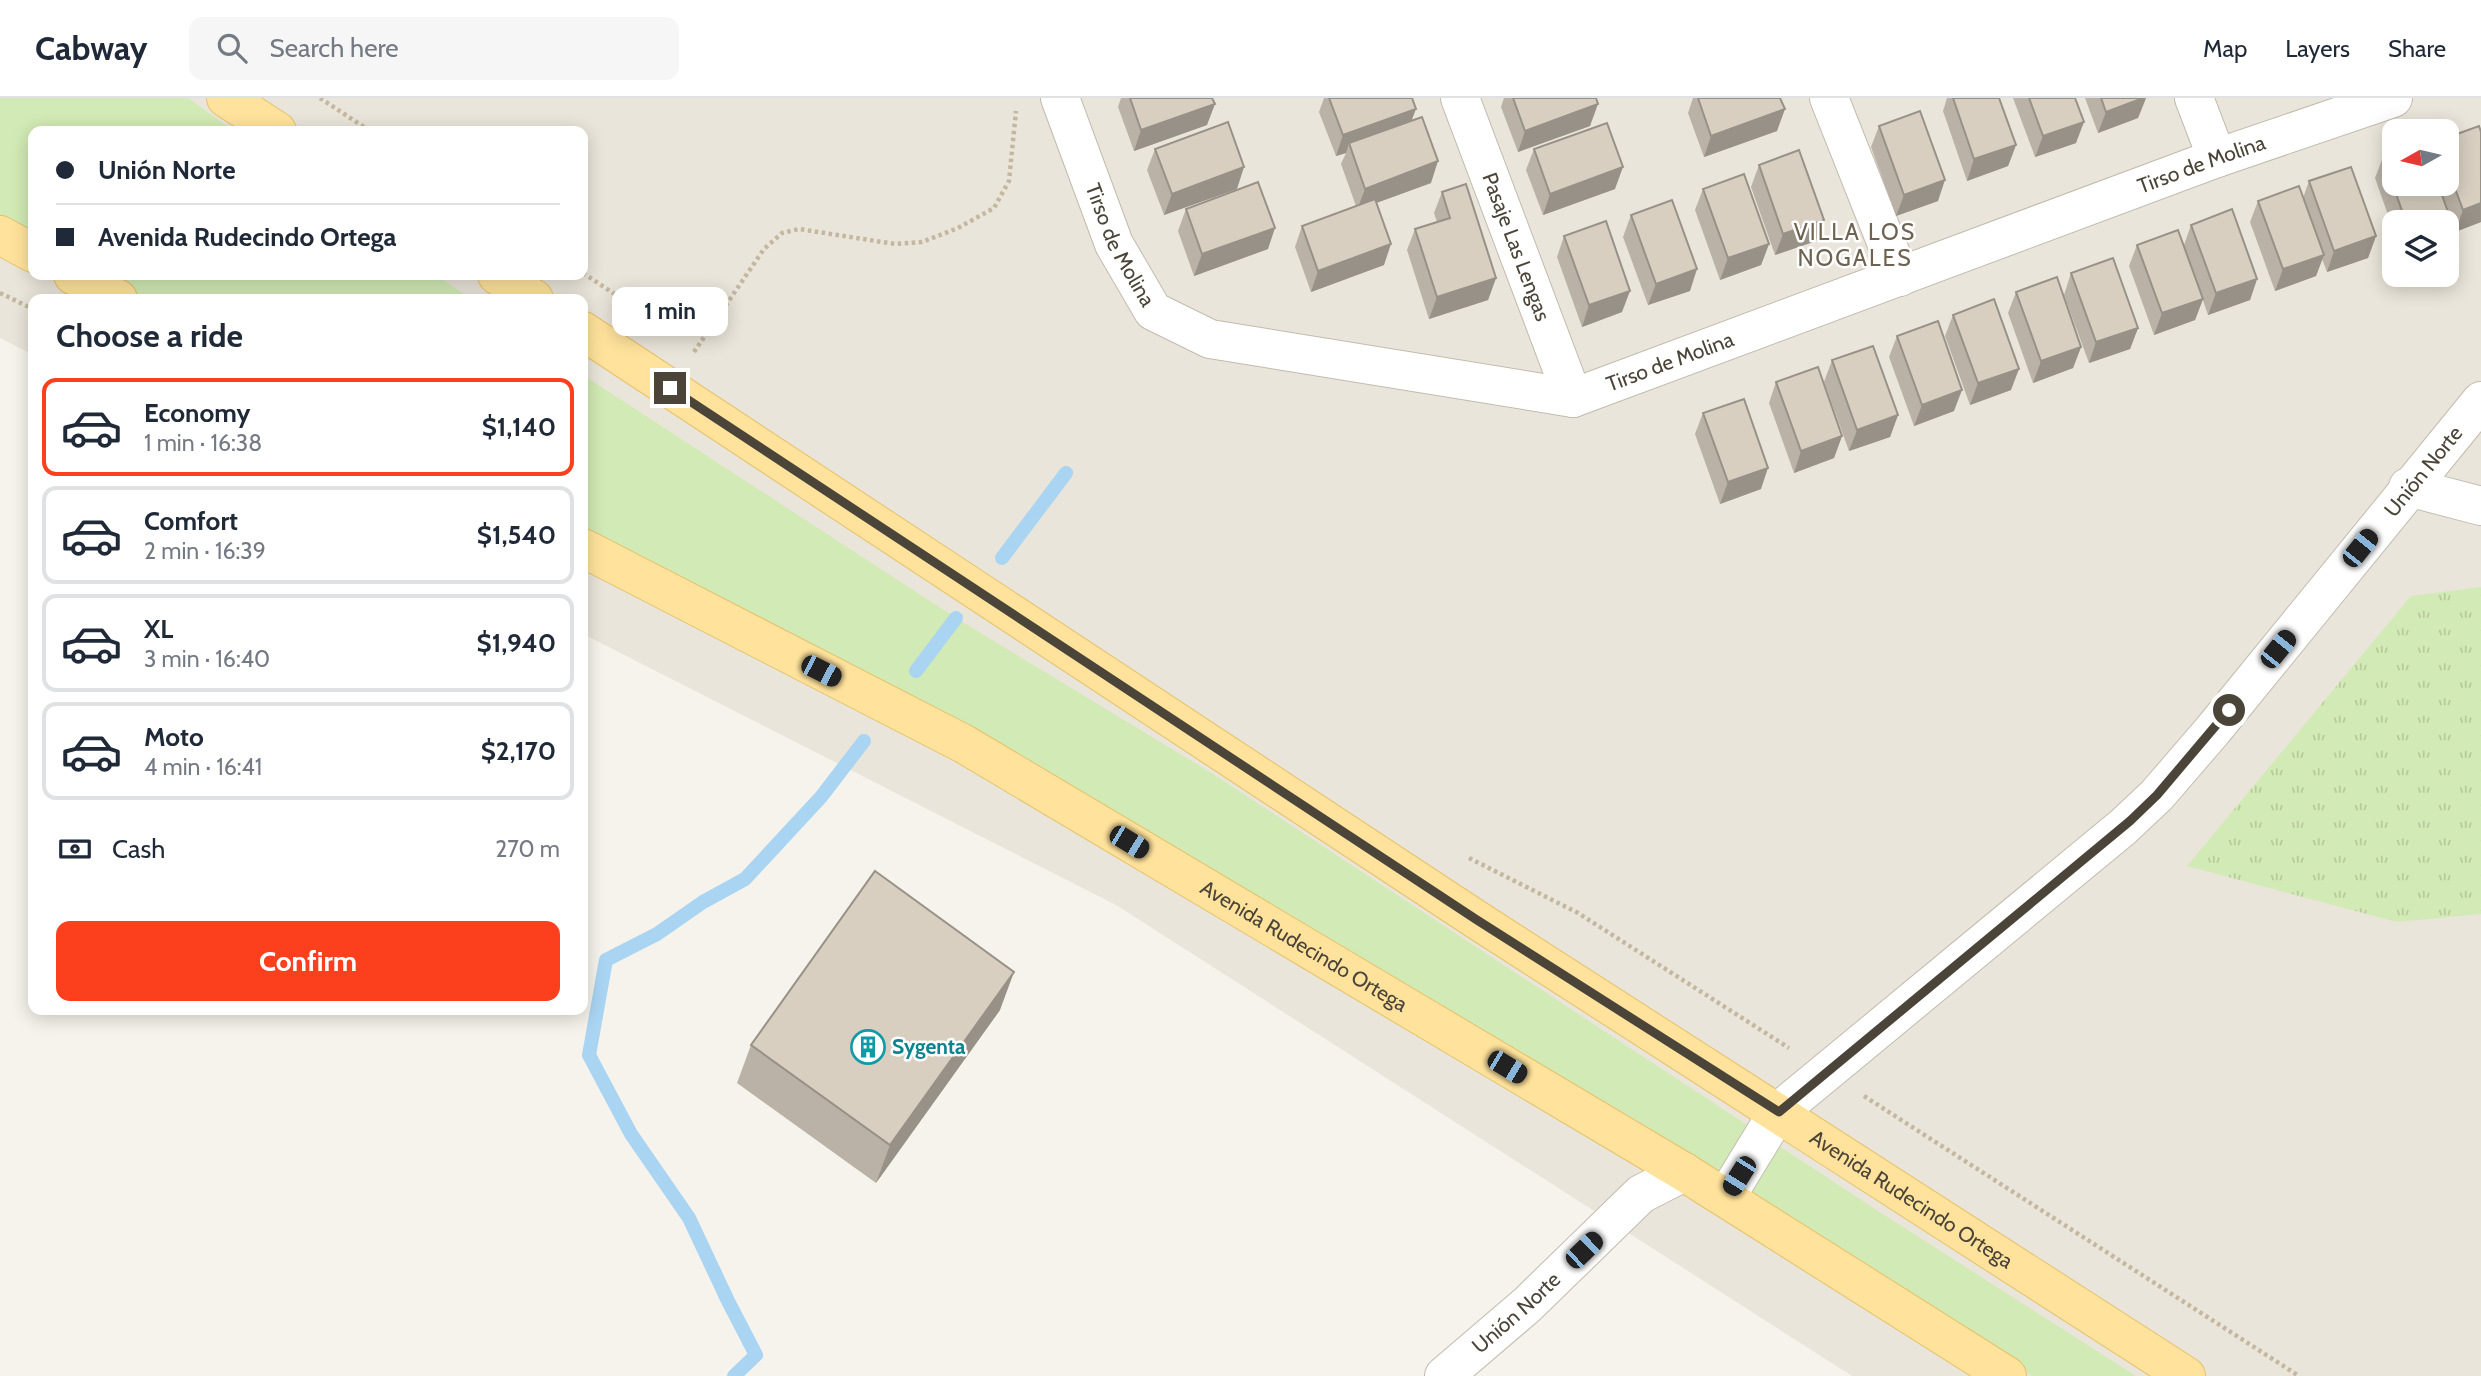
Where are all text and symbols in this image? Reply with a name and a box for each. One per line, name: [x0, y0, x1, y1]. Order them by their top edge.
search box: [189, 17, 679, 80]
text: Cabway: [35, 28, 147, 68]
icon: search: [213, 29, 251, 67]
text: Search here: [269, 32, 399, 64]
text: Map: [2203, 34, 2247, 63]
text: Layers: [2285, 34, 2350, 63]
text: Share: [2388, 34, 2446, 63]
north arrow: [2382, 119, 2459, 196]
map controls: [2382, 119, 2459, 287]
street label: Tirso de Molina: [2134, 129, 2268, 198]
text: Unión Norte: [98, 154, 236, 186]
street label: Pasaje Las Lengas: [1477, 169, 1556, 325]
street label: Tirso de Molina: [1081, 180, 1161, 311]
button: layers: [2382, 210, 2459, 287]
district label: VILLA LOS NOGALES: [1794, 218, 1916, 272]
text: Avenida Rudecindo Ortega: [98, 221, 397, 253]
callout: 1 min: [612, 286, 728, 336]
text: 1 min: [644, 297, 696, 325]
text: Choose a ride: [56, 316, 243, 355]
street label: Tirso de Molina: [1603, 326, 1737, 396]
route end: [654, 372, 686, 404]
icon: car: [60, 396, 123, 459]
text: Economy: [144, 397, 250, 429]
text: $1,140: [482, 411, 556, 443]
street label: Unión Norte: [2379, 421, 2468, 522]
text: 1 min · 16:38: [144, 429, 262, 457]
icon: car: [60, 504, 123, 567]
text: Comfort: [144, 505, 238, 537]
text: $1,540: [477, 519, 556, 551]
car: [2339, 525, 2382, 571]
text: 2 min · 16:39: [144, 537, 266, 565]
icon: car: [60, 612, 123, 675]
text: XL: [144, 613, 173, 645]
car: [2257, 626, 2300, 672]
text: $1,940: [477, 627, 556, 659]
text: 3 min · 16:40: [144, 645, 270, 673]
car: [798, 652, 845, 690]
route start: [2213, 694, 2245, 726]
icon: car: [60, 720, 123, 783]
text: Moto: [144, 721, 204, 753]
text: $2,170: [481, 735, 556, 767]
text: 4 min · 16:41: [144, 753, 262, 781]
car: [1106, 822, 1153, 862]
icon: cash: [56, 830, 94, 868]
text: Cash: [112, 833, 165, 865]
text: 270 m: [495, 835, 560, 863]
street label: Avenida Rudecindo Ortega: [1196, 875, 1412, 1017]
button: Confirm: [56, 921, 560, 1001]
building icon: Sygenta: [849, 1028, 887, 1066]
place label: Sygenta: [892, 1034, 966, 1059]
car: [1484, 1047, 1531, 1087]
street label: Avenida Rudecindo Ortega: [1805, 1124, 2018, 1273]
car: [1719, 1153, 1760, 1199]
car: [1562, 1228, 1607, 1272]
street label: Unión Norte: [1467, 1267, 1565, 1358]

